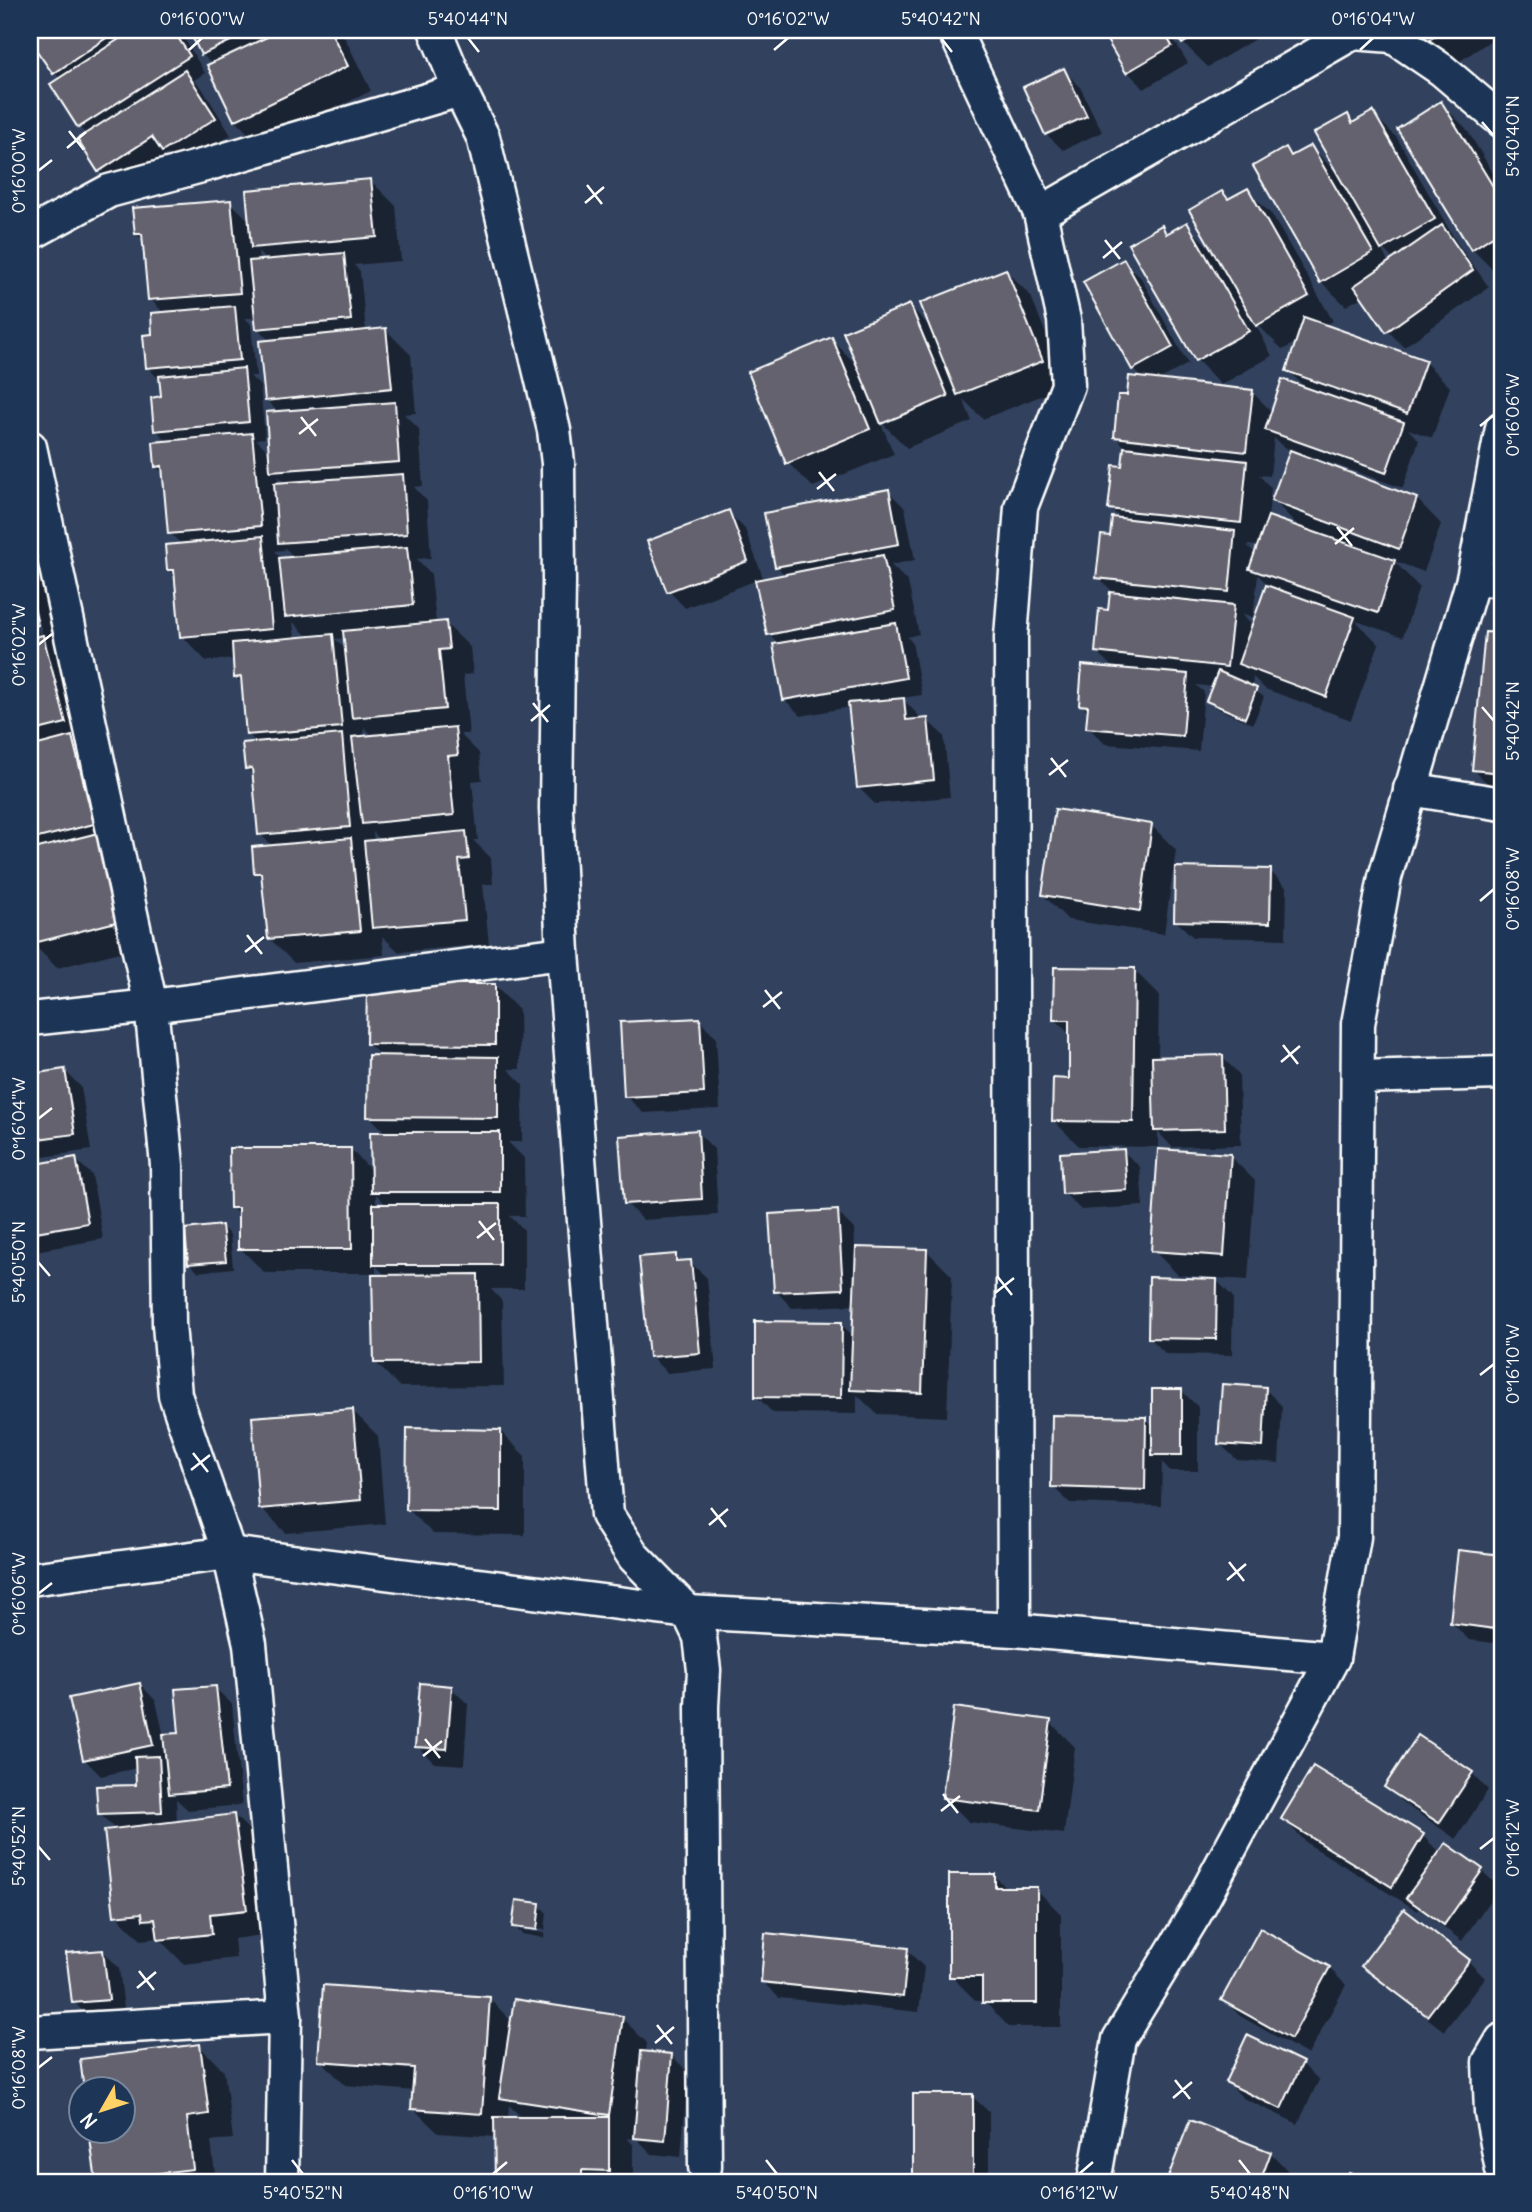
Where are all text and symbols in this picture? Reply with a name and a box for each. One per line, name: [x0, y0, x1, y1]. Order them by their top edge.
text: 0°16'00"W: [159, 7, 245, 30]
text: 5°40'44"N: [428, 7, 508, 30]
text: 0°16'02"W: [746, 7, 830, 30]
text: 5°40'42"N: [901, 7, 981, 30]
text: 0°16'04"W: [1331, 7, 1415, 30]
text: 5°40'40"N: [1501, 95, 1524, 177]
text: 0°16'00"W: [7, 128, 30, 214]
text: 0°16'06"W: [1501, 373, 1524, 457]
text: 0°16'02"W: [7, 603, 30, 687]
text: 5°40'42"N: [1501, 681, 1524, 761]
text: 0°16'08"W: [1501, 847, 1524, 931]
text: 0°16'04"W: [7, 1077, 30, 1161]
text: 5°40'50"N: [7, 1221, 30, 1303]
text: 0°16'10"W: [1501, 1324, 1524, 1404]
text: 0°16'06"W: [7, 1552, 30, 1636]
text: 0°16'12"W: [1501, 1799, 1524, 1877]
text: 5°40'52"N: [7, 1806, 30, 1886]
text: 0°16'08"W: [7, 2026, 30, 2110]
north arrow: [66, 2076, 136, 2146]
text: N: [75, 2108, 102, 2133]
text: 5°40'52"N: [263, 2181, 343, 2204]
text: 0°16'10"W: [453, 2181, 533, 2204]
text: 5°40'50"N: [736, 2181, 818, 2204]
text: 0°16'12"W: [1040, 2181, 1118, 2204]
text: 5°40'48"N: [1210, 2181, 1290, 2204]

